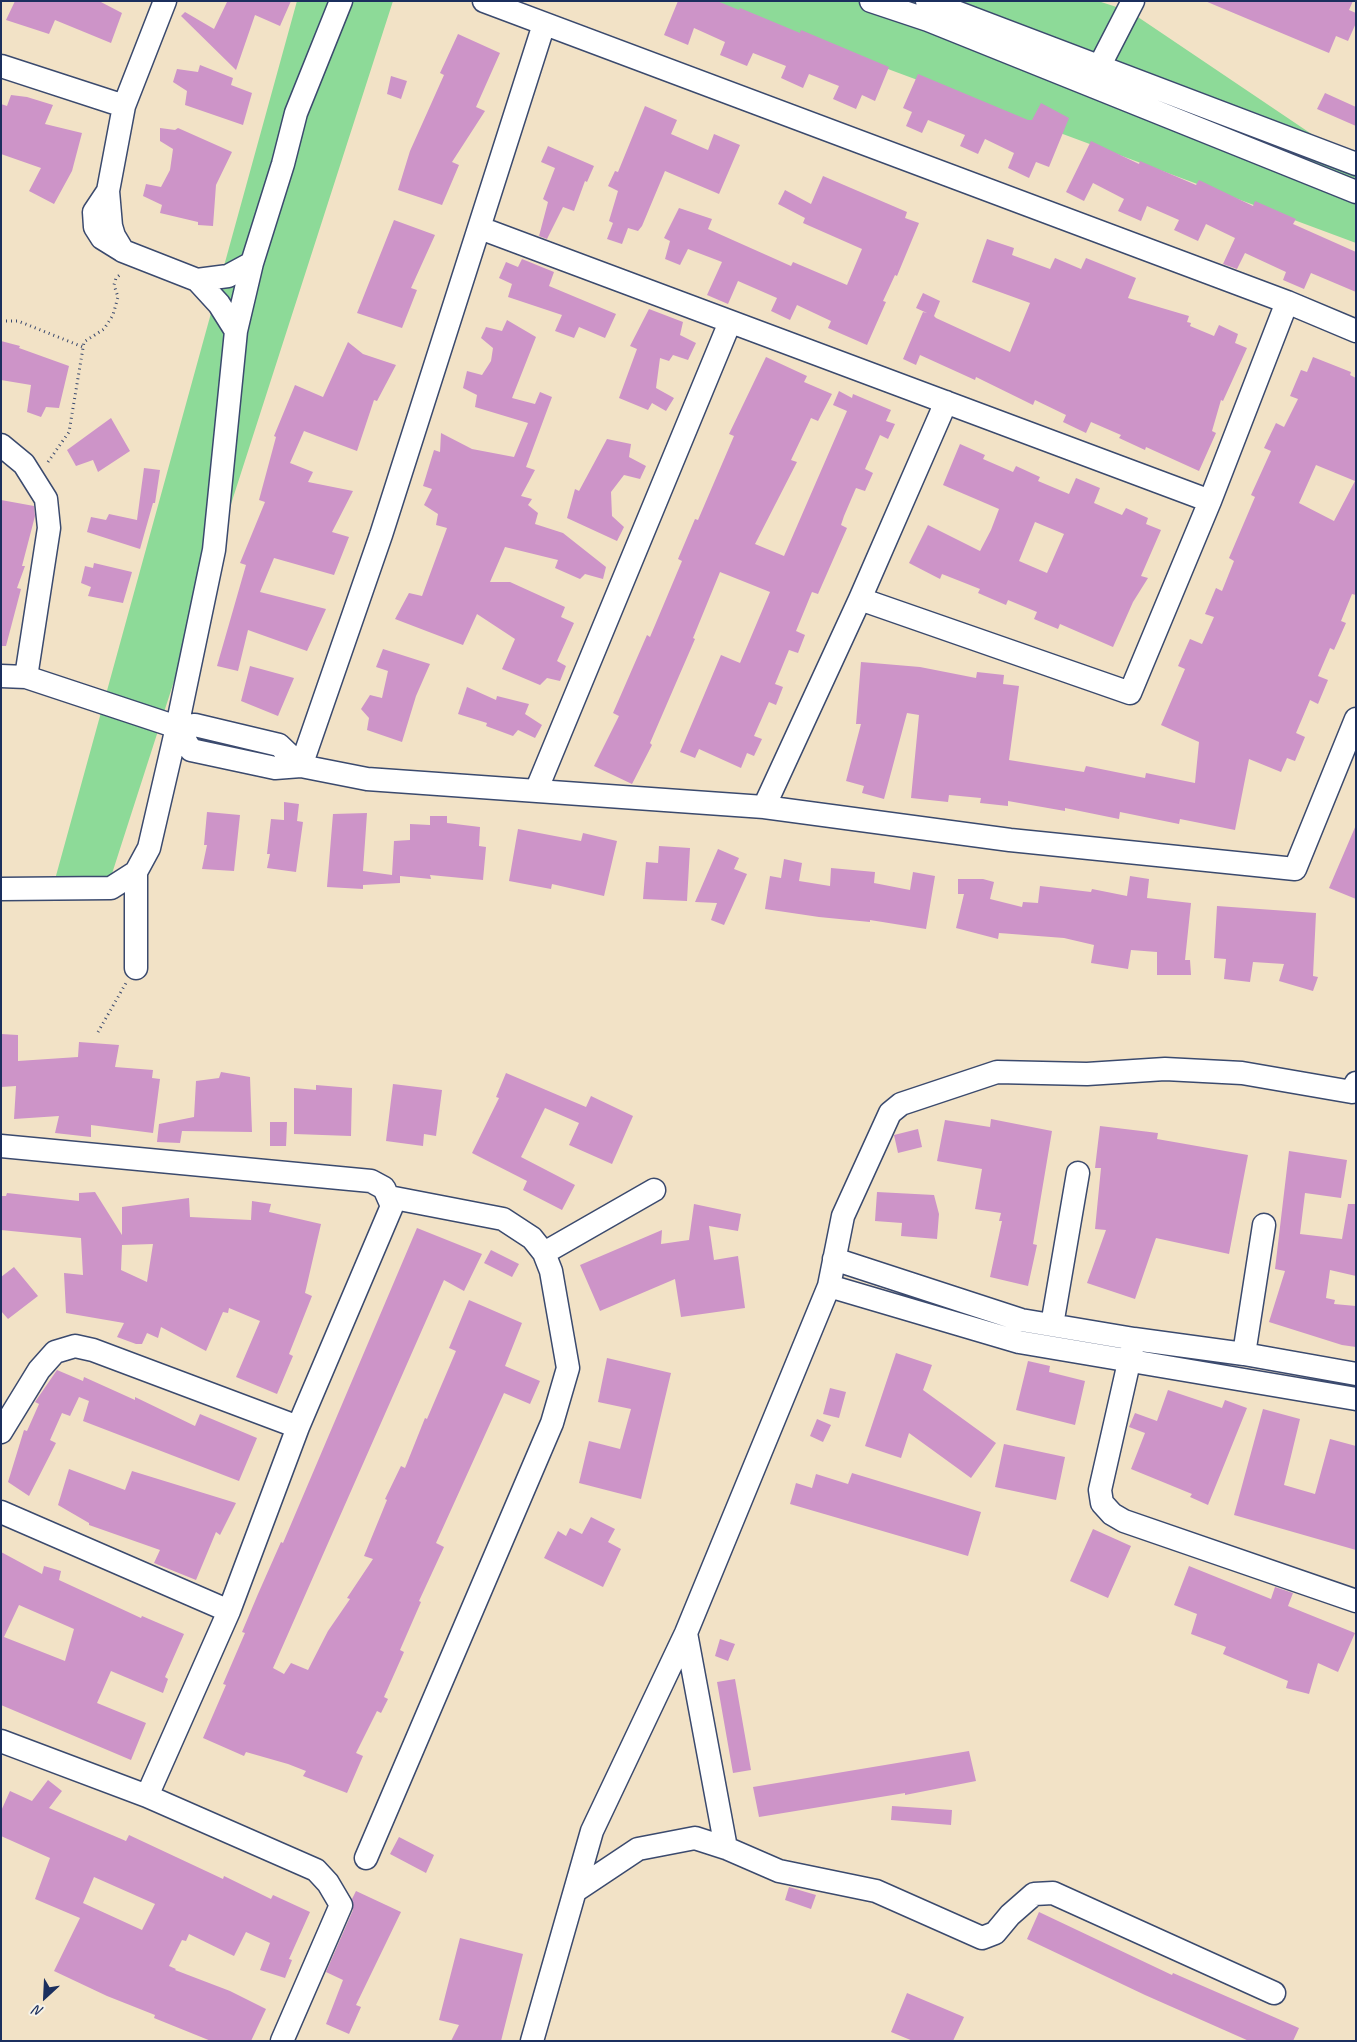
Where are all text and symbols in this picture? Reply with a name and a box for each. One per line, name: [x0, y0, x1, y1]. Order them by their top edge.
north arrow: [20, 1972, 70, 2022]
text: N: [31, 2002, 46, 2021]

